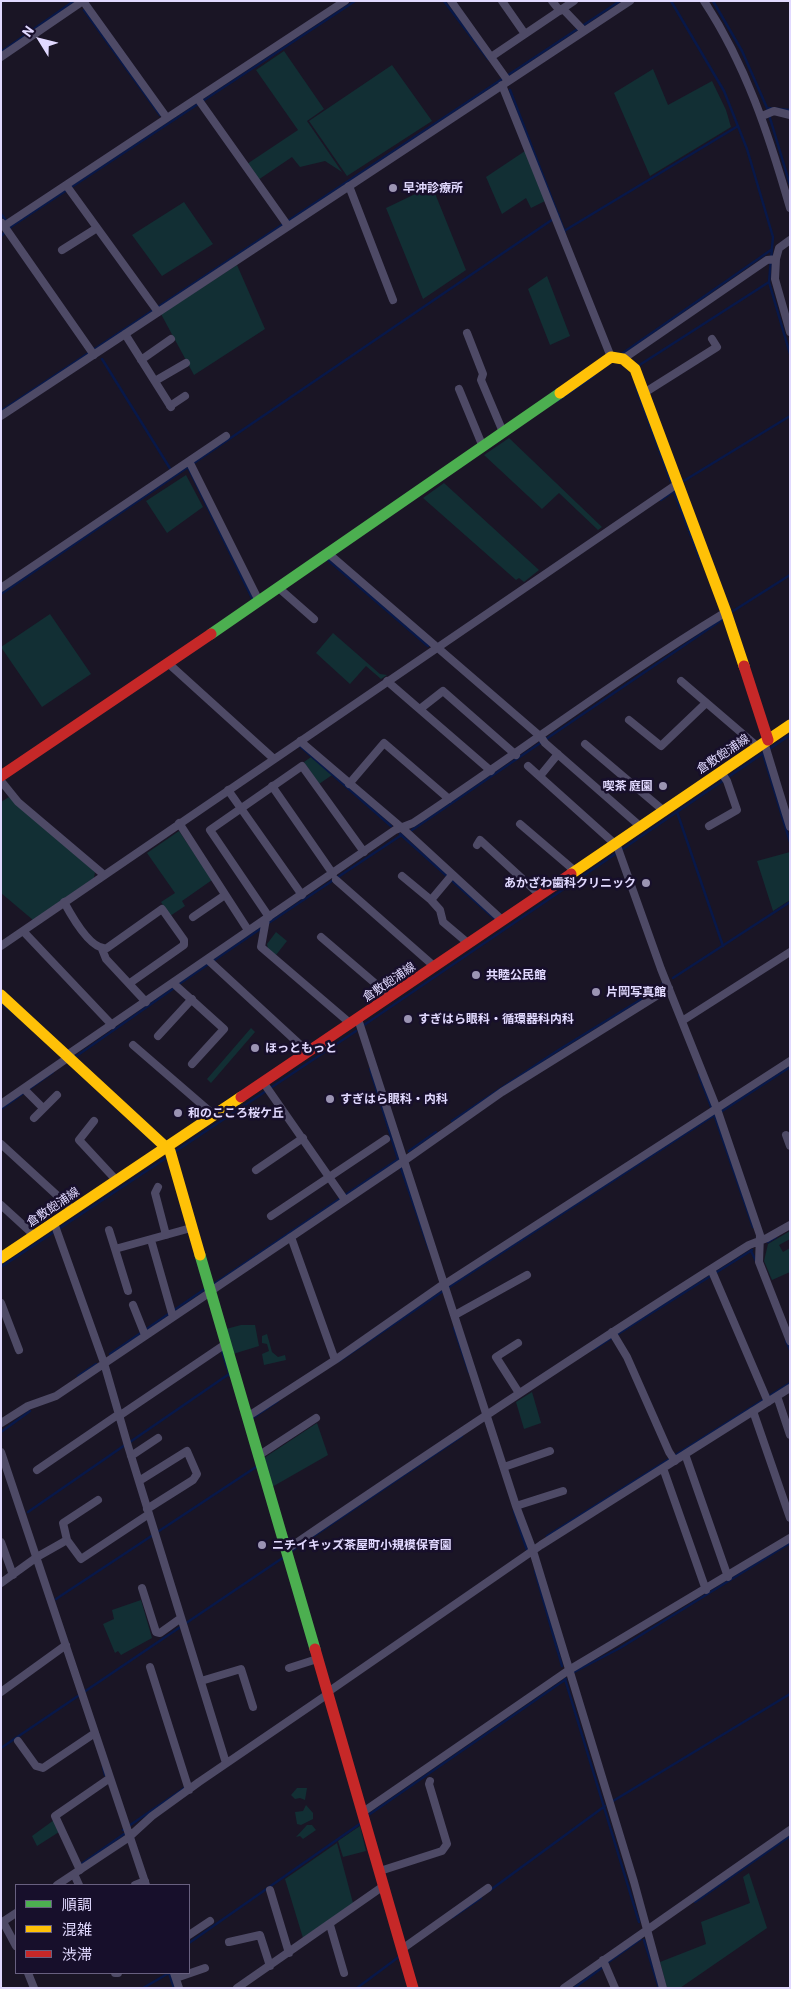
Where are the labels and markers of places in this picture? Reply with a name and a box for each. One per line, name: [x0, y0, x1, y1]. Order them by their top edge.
place label: 早沖診療所: [403, 181, 463, 195]
marker: 早沖診療所: [387, 182, 399, 194]
place label: 喫茶 庭園: [603, 779, 653, 793]
marker: 喫茶 庭園: [657, 780, 669, 792]
place label: あかざわ歯科クリニック: [504, 876, 636, 890]
marker: あかざわ歯科クリニック: [640, 877, 652, 889]
place label: 共睦公民館: [486, 968, 546, 982]
marker: 共睦公民館: [470, 969, 482, 981]
place label: 片岡写真館: [606, 985, 666, 999]
marker: 片岡写真館: [590, 986, 602, 998]
place label: すぎはら眼科・循環器科内科: [418, 1012, 574, 1026]
marker: すぎはら眼科・循環器科内科: [402, 1013, 414, 1025]
place label: ほっともっと: [265, 1041, 337, 1055]
marker: ほっともっと: [249, 1042, 261, 1054]
place label: すぎはら眼科・内科: [340, 1092, 448, 1106]
marker: すぎはら眼科・内科: [324, 1093, 336, 1105]
place label: 和のこころ桜ケ丘: [188, 1106, 284, 1120]
marker: 和のこころ桜ケ丘: [172, 1107, 184, 1119]
place label: ニチイキッズ茶屋町小規模保育園: [272, 1538, 452, 1552]
marker: ニチイキッズ茶屋町小規模保育園: [256, 1539, 268, 1551]

